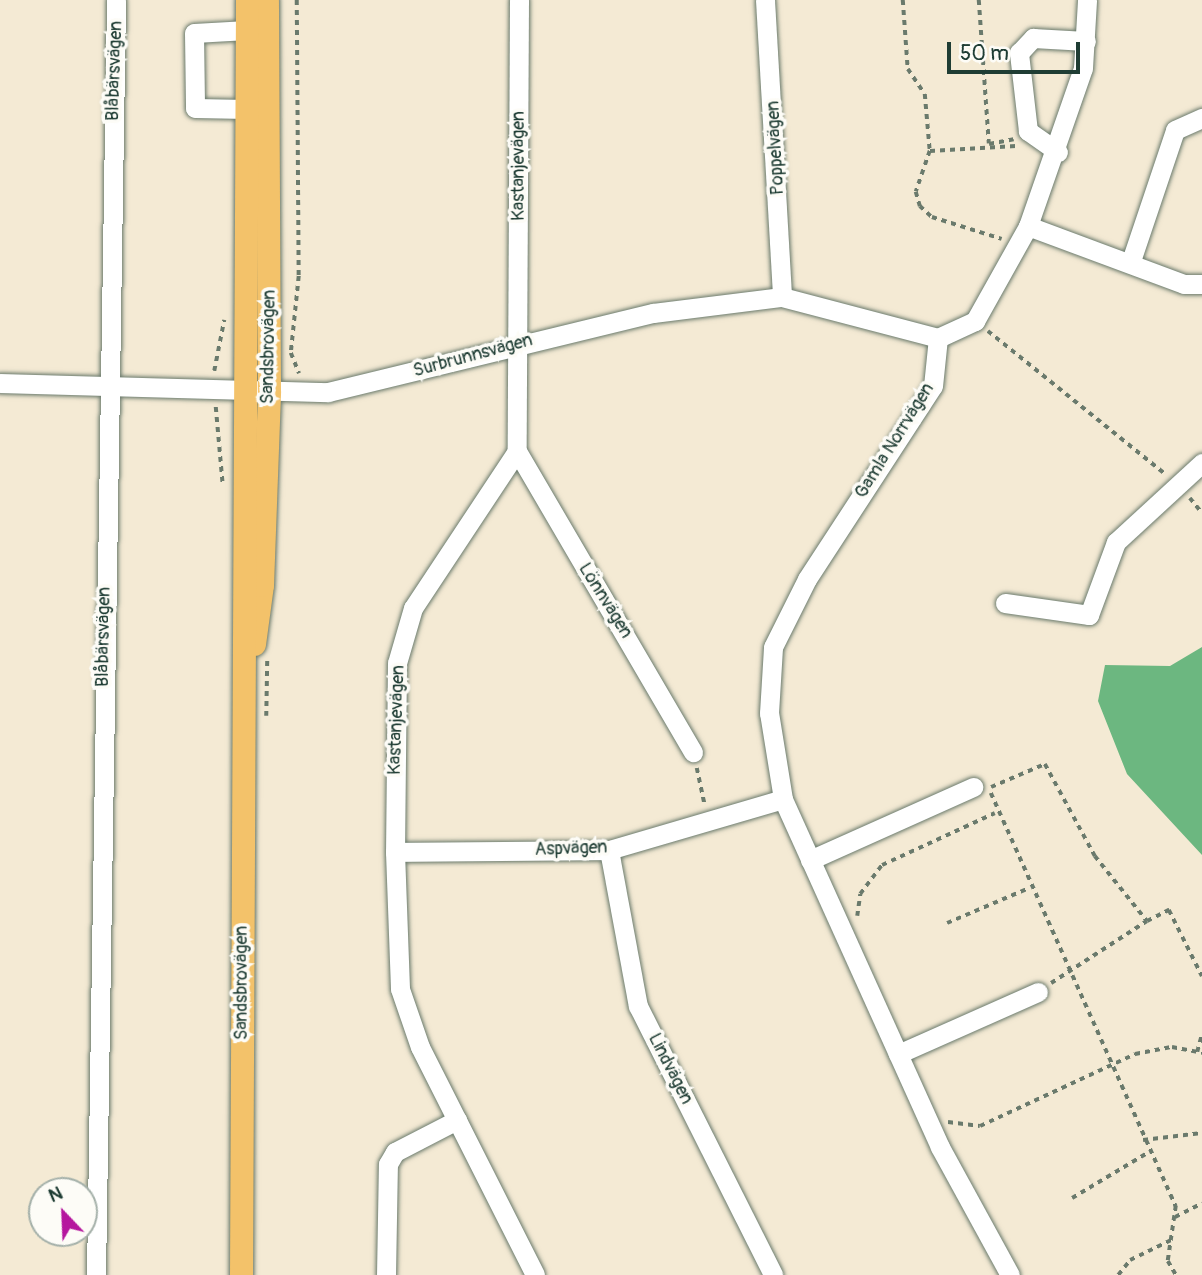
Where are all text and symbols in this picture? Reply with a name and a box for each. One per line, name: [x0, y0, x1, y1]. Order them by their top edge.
street label: Blåbärsvägen: [102, 21, 128, 121]
scale bar: [950, 28, 1083, 72]
text: 50 m: [960, 40, 1009, 67]
street label: Poppelvägen: [763, 100, 789, 196]
street label: Kastanjevägen: [508, 111, 530, 221]
street label: Sandsbrovägen: [257, 290, 281, 404]
street label: Surbrunnsvägen: [411, 330, 535, 382]
street label: Gamla Norrvägen: [851, 379, 939, 503]
street label: Lönnvägen: [573, 559, 637, 643]
street label: Blåbärsvägen: [92, 587, 116, 687]
street label: Kastanjevägen: [384, 665, 410, 775]
street label: Aspvägen: [534, 837, 608, 861]
street label: Sandsbrovägen: [231, 926, 253, 1040]
street label: Lindvägen: [643, 1030, 697, 1108]
north arrow: [28, 1177, 98, 1247]
text: N: [45, 1181, 66, 1208]

